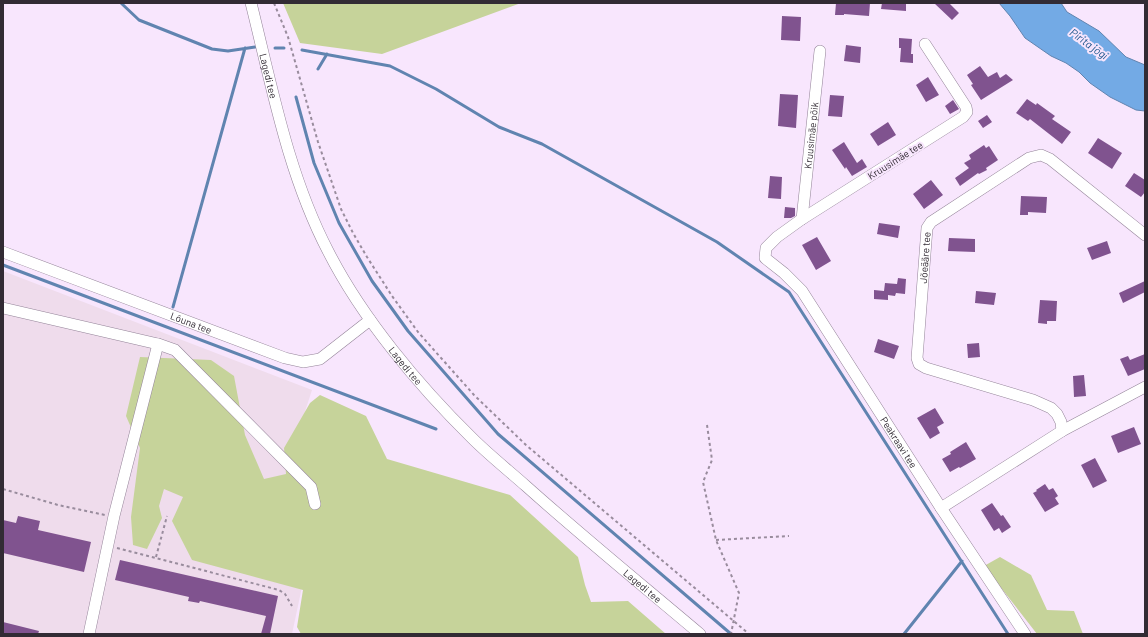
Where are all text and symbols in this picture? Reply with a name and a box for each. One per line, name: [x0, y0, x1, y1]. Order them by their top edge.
water label: Pirita jõgi: [1068, 25, 1111, 62]
street label: Lagedi tee: [257, 52, 280, 100]
street label: Kruusimäe põik: [801, 102, 820, 169]
street label: Kruusimäe tee: [865, 138, 925, 182]
street label: Jõeääre tee: [917, 231, 933, 284]
street label: Lõuna tee: [169, 310, 213, 336]
street label: Lagedi tee: [386, 344, 425, 387]
street label: Peakraavi tee: [878, 414, 920, 470]
street label: Lagedi tee: [621, 567, 664, 605]

